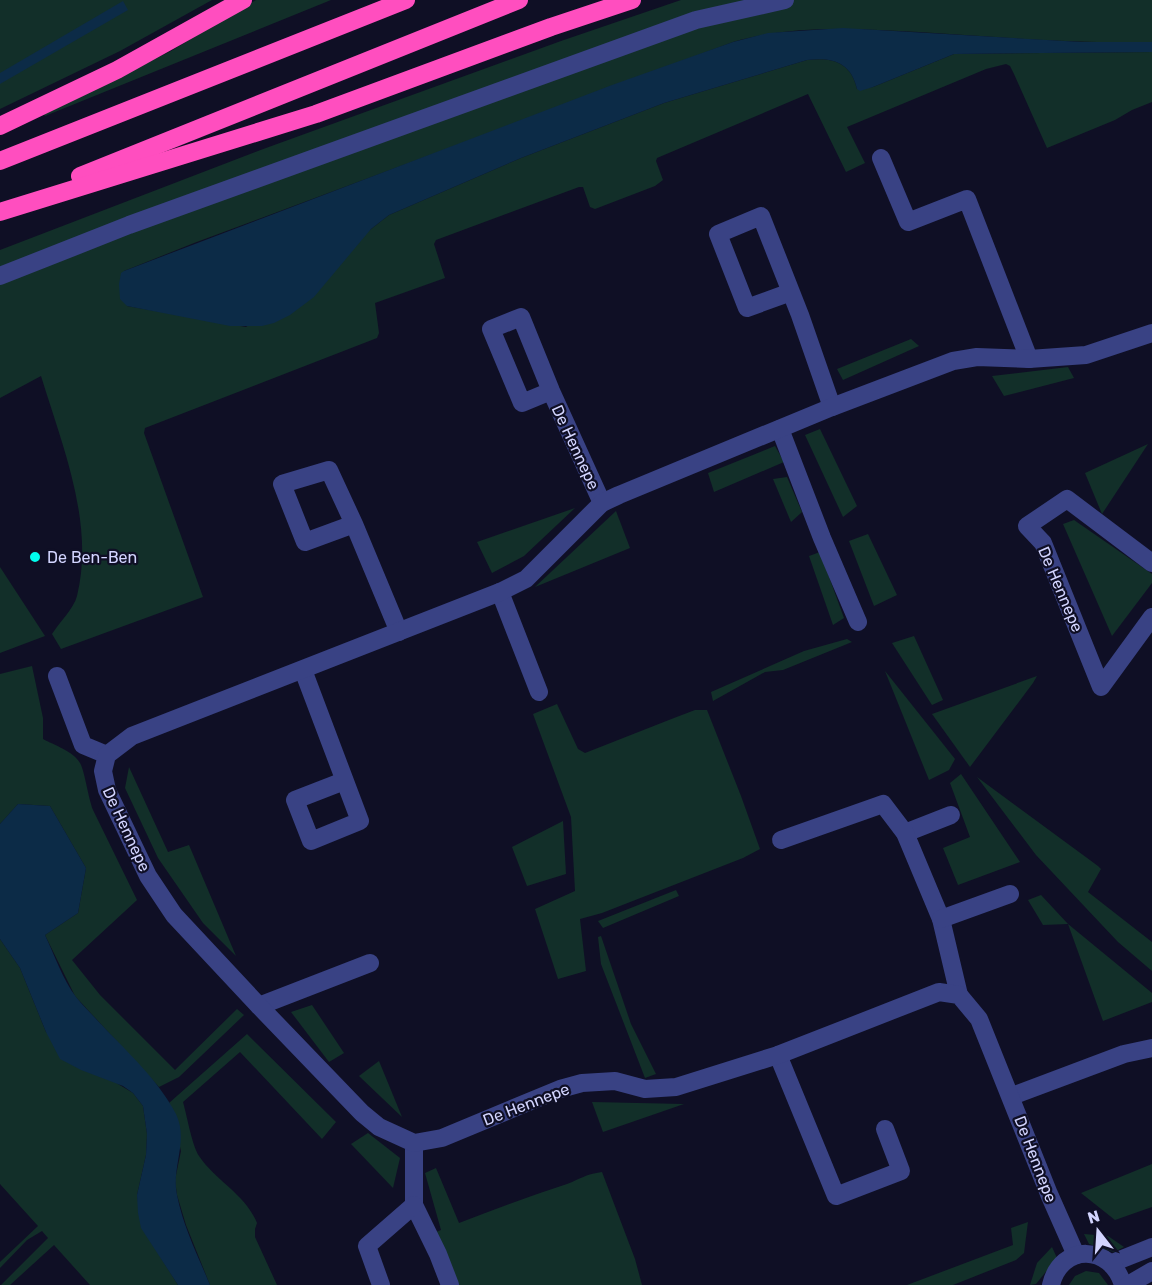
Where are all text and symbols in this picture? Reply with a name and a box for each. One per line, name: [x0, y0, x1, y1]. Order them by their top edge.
street label: De Hennepe: [548, 402, 603, 493]
street label: De Hennepe: [1034, 544, 1087, 635]
place label: De Ben-Ben: [47, 548, 137, 567]
marker: De Ben-Ben: [28, 550, 42, 564]
street label: De Hennepe: [99, 784, 154, 875]
street label: De Hennepe: [480, 1079, 572, 1130]
street label: De Hennepe: [1010, 1113, 1061, 1205]
north arrow: [1068, 1201, 1128, 1261]
text: N: [1085, 1206, 1102, 1228]

